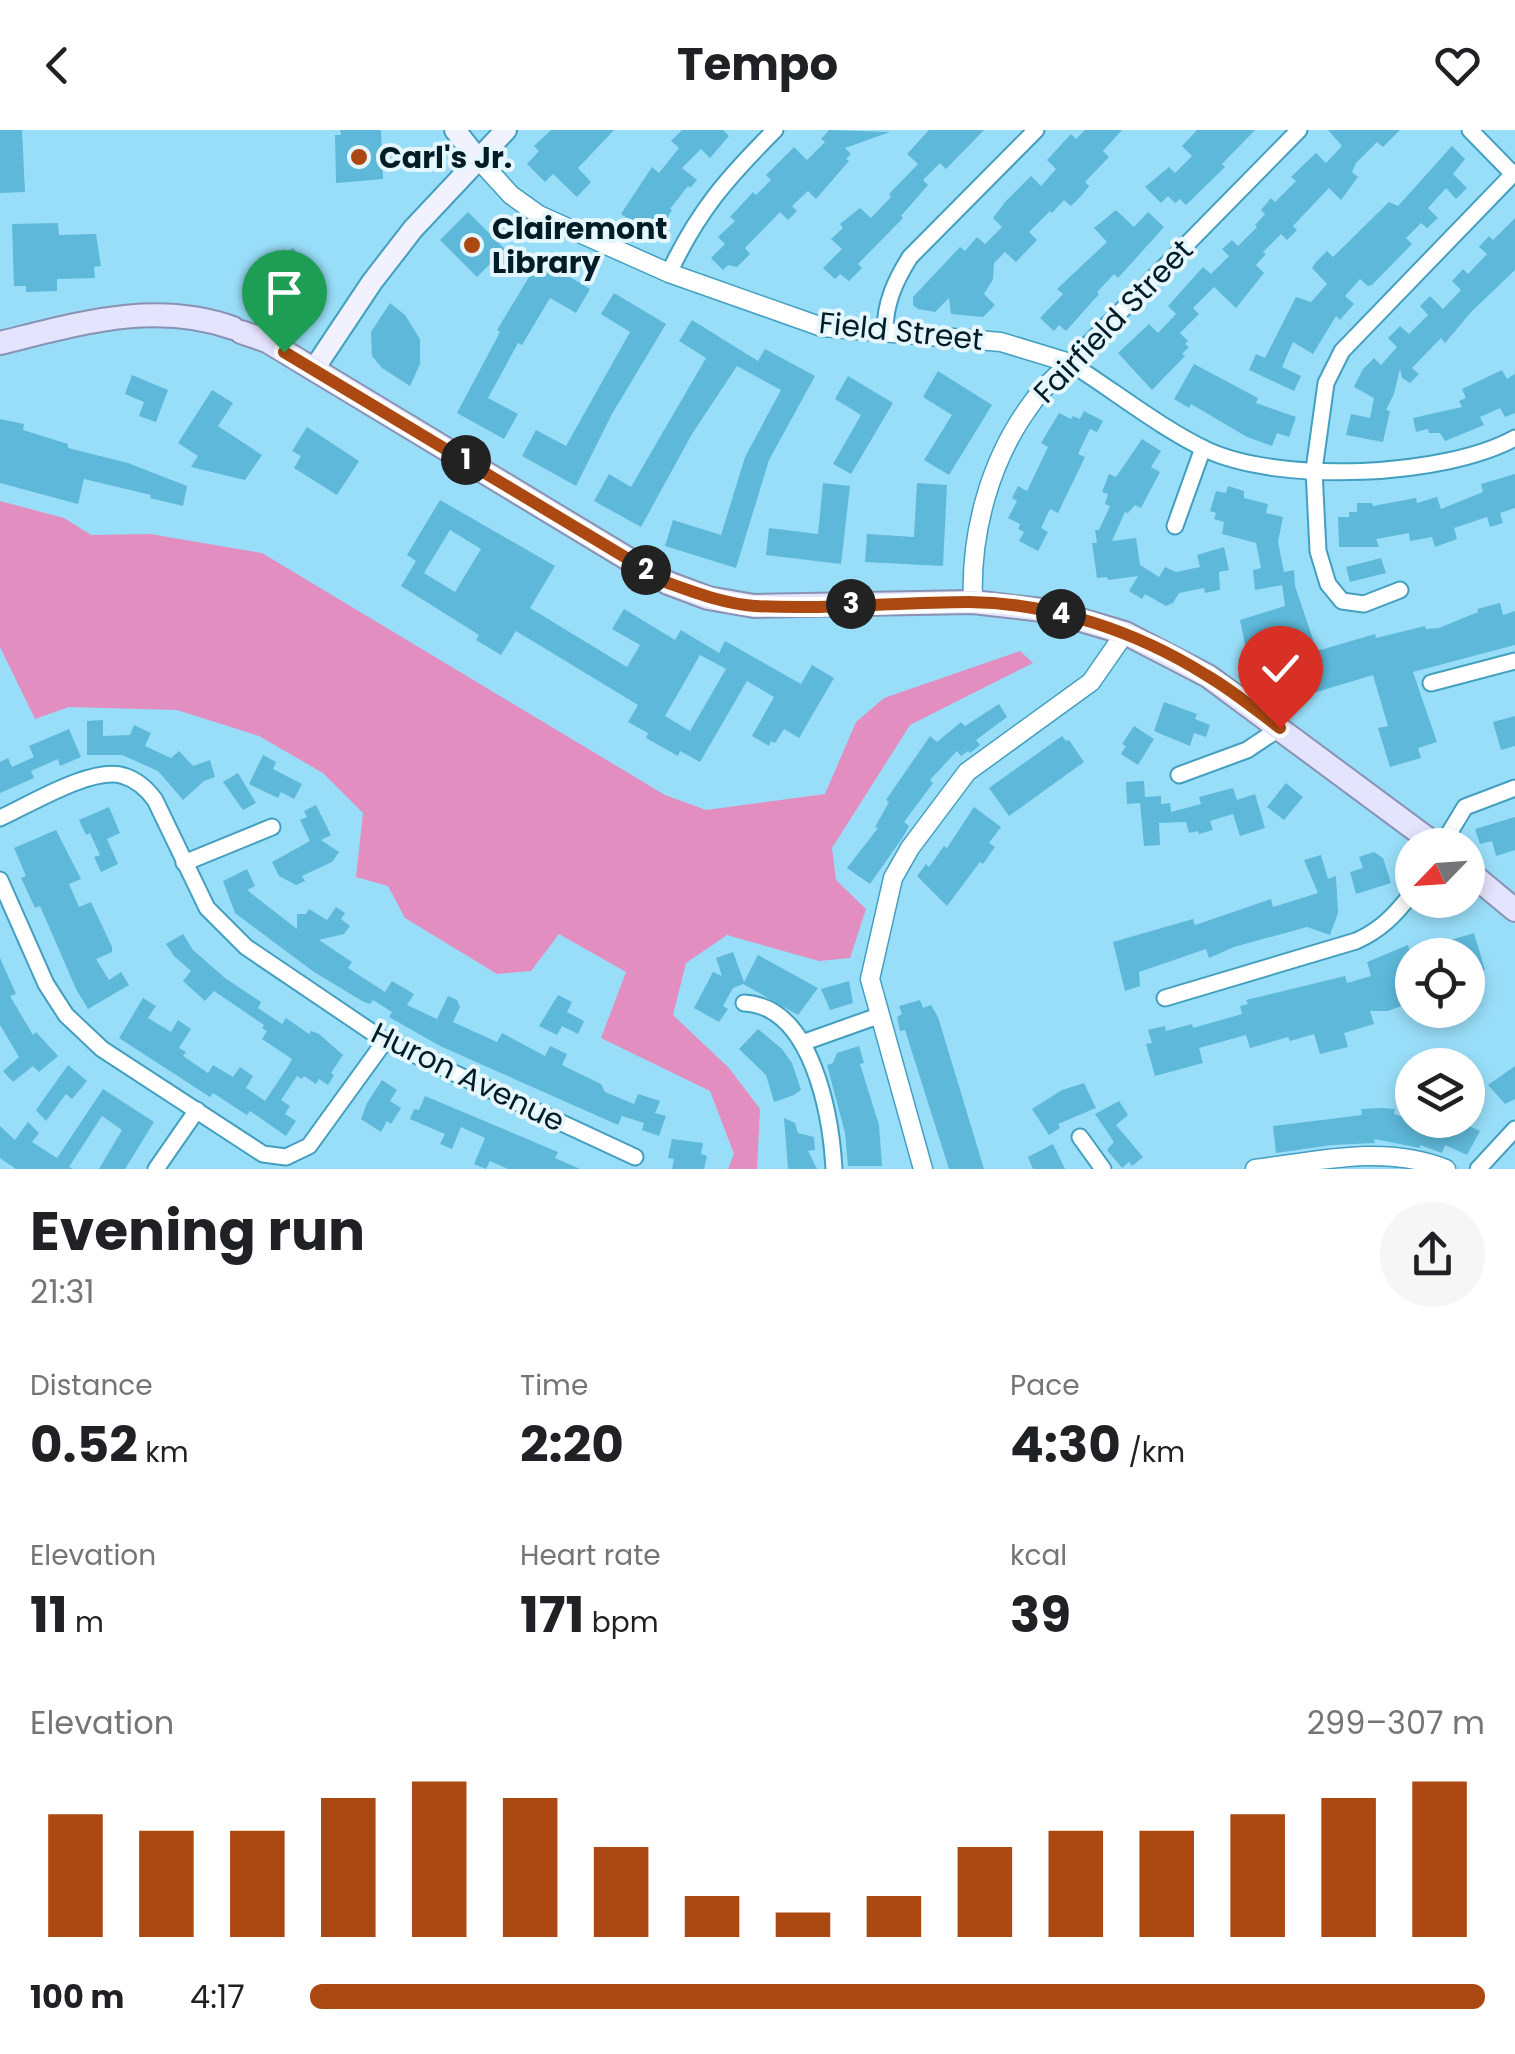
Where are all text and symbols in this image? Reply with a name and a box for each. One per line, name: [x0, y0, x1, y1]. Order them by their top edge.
text: Tempo: [677, 33, 838, 96]
icon: back: [30, 38, 85, 93]
icon: heart: [1430, 38, 1485, 93]
place label: Carl's Jr.: [379, 136, 512, 179]
marker: Carl's Jr.: [348, 146, 370, 168]
place label: Clairemont Library: [492, 207, 668, 284]
street label: Fairfield Street: [1023, 229, 1203, 413]
marker: Clairemont Library: [461, 234, 483, 256]
pin: [242, 250, 327, 353]
icon: arrive: [257, 265, 312, 320]
street label: Field Street: [817, 301, 985, 361]
pin: 1: [441, 435, 491, 485]
text: 1: [461, 440, 471, 479]
pin: 2: [621, 545, 671, 595]
text: 2: [638, 550, 654, 589]
pin: 3: [826, 579, 876, 629]
text: 3: [843, 584, 859, 623]
pin: 4: [1036, 589, 1086, 639]
text: 4: [1052, 594, 1070, 633]
pin: [1238, 626, 1323, 729]
icon: check: [1253, 641, 1308, 696]
north arrow: [1395, 828, 1485, 918]
map controls: [1395, 828, 1485, 1138]
button: locate: [1395, 938, 1485, 1028]
street label: Huron Avenue: [364, 1012, 572, 1142]
button: layers: [1395, 1048, 1485, 1138]
text: Evening run: [30, 1192, 365, 1269]
button: share: [1380, 1202, 1485, 1307]
text: 21:31: [30, 1269, 95, 1314]
text: Distance: [30, 1366, 153, 1405]
text: Time: [520, 1366, 588, 1405]
text: Pace: [1010, 1366, 1080, 1405]
text: 0.52: [30, 1409, 138, 1480]
text: 2:20: [520, 1409, 624, 1480]
text: 4:30: [1010, 1409, 1121, 1480]
text: km: [138, 1433, 189, 1472]
text: /km: [1121, 1433, 1185, 1472]
text: Elevation: [30, 1536, 156, 1575]
text: Heart rate: [520, 1536, 661, 1575]
text: kcal: [1010, 1536, 1067, 1575]
text: 11: [30, 1579, 68, 1650]
text: 171: [520, 1579, 584, 1650]
text: 39: [1010, 1579, 1071, 1650]
text: m: [68, 1603, 104, 1642]
text: bpm: [584, 1603, 659, 1642]
text: Elevation: [30, 1700, 174, 1745]
text: 299–307 m: [1307, 1700, 1485, 1745]
text: 100 m: [30, 1974, 124, 2019]
text: 4:17: [190, 1974, 245, 2019]

